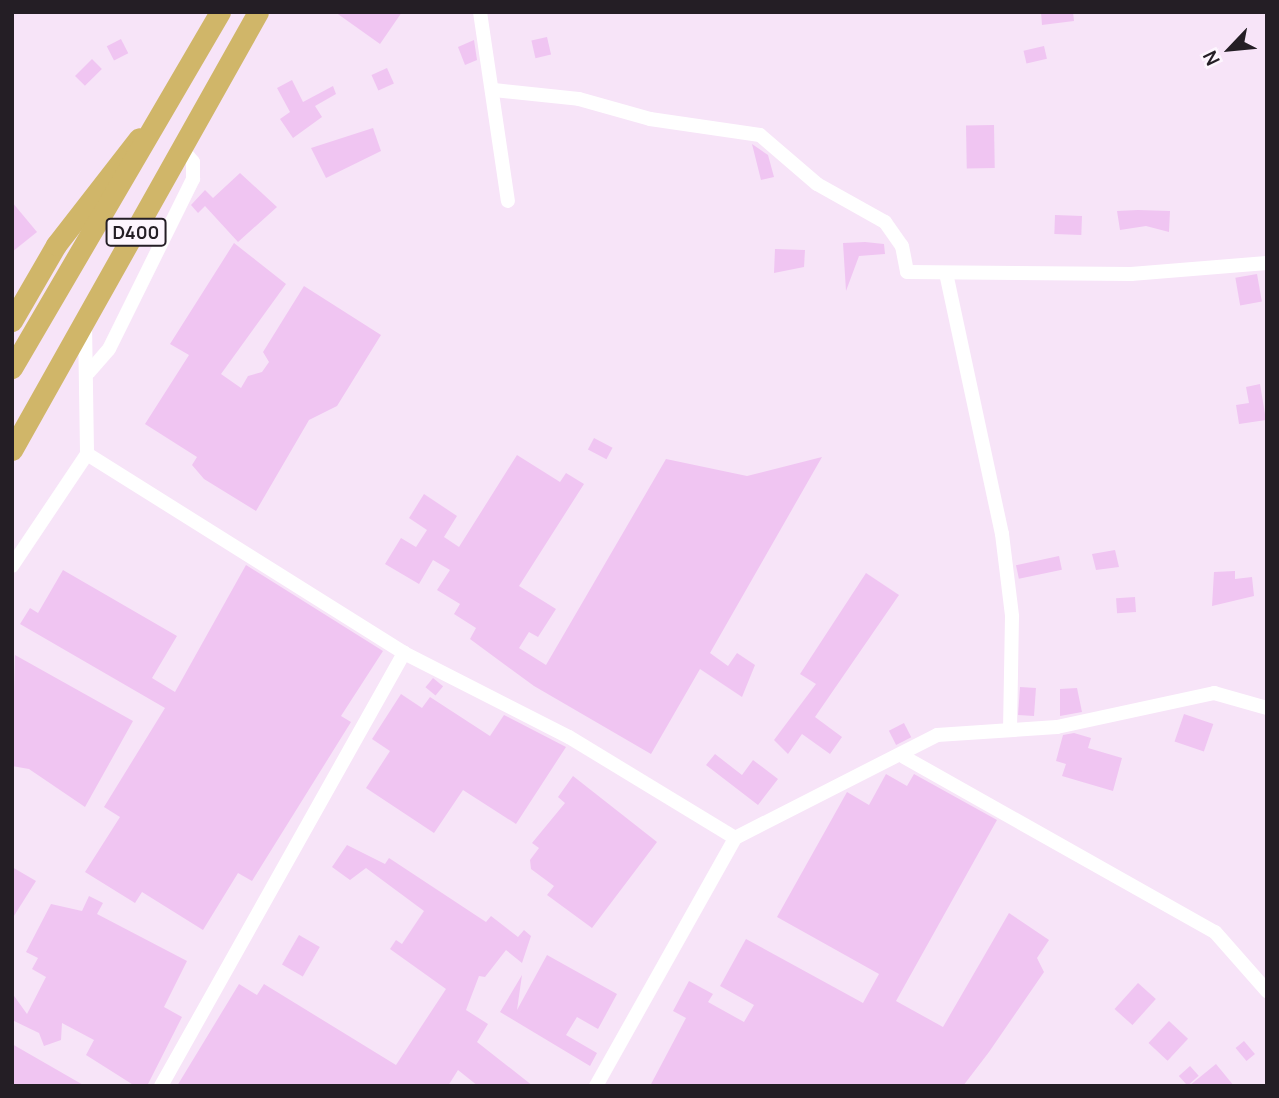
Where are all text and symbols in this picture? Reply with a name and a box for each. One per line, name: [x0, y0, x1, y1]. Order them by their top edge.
north arrow: [1195, 14, 1265, 84]
text: N: [1196, 46, 1226, 70]
road number: D400: [104, 218, 168, 246]

